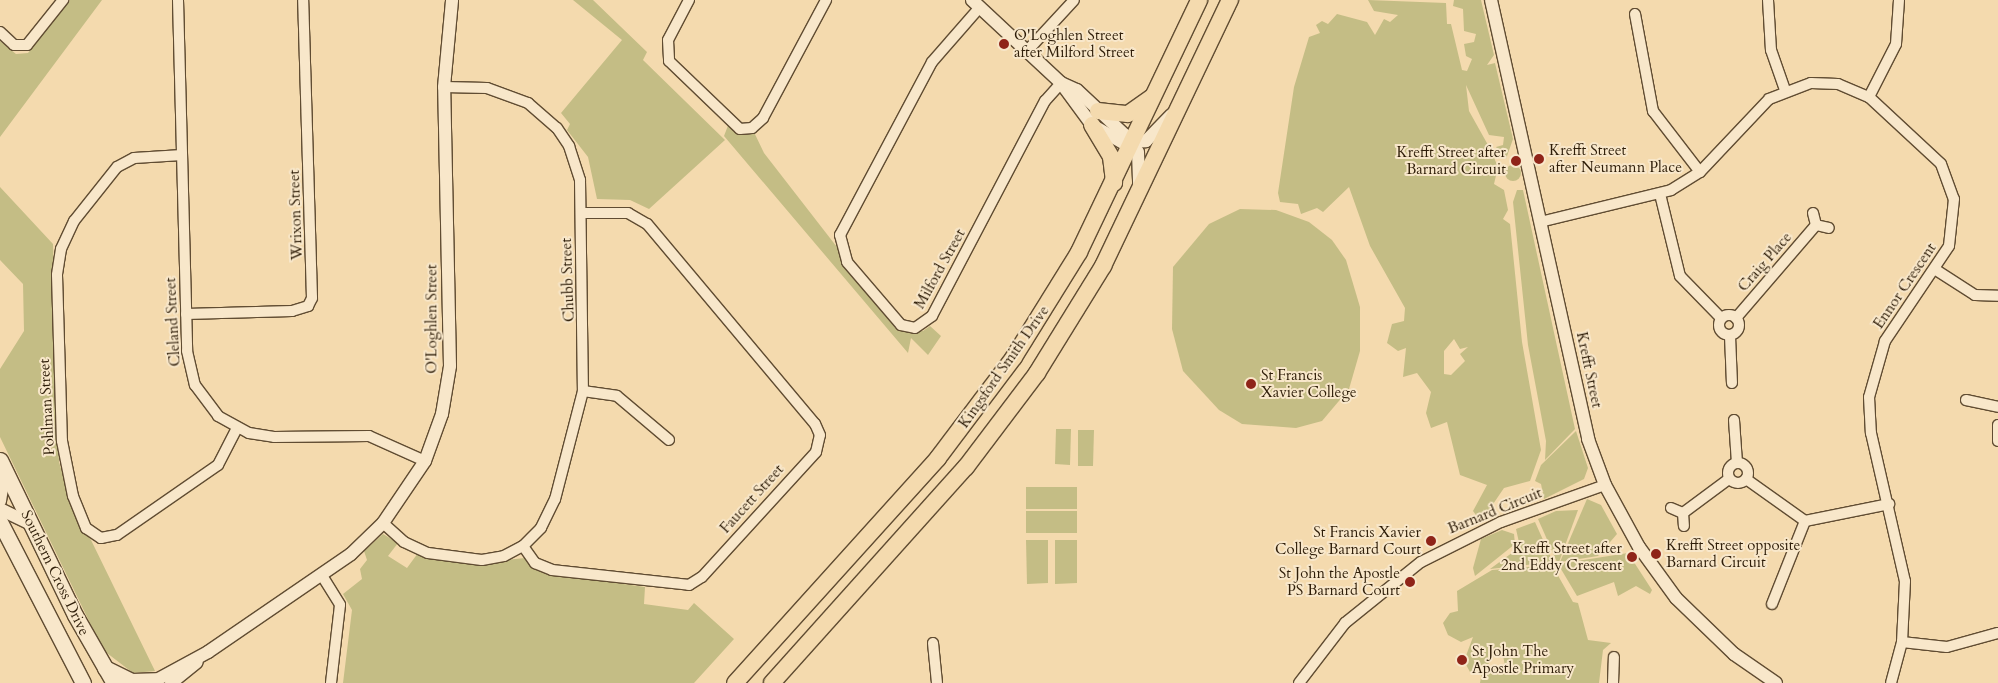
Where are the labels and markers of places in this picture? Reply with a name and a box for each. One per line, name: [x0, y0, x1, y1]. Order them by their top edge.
place label: O'Loghlen Street after Milford Street: [1014, 26, 1135, 61]
marker: O'Loghlen Street after Milford Street: [998, 38, 1010, 50]
place label: Krefft Street after Neumann Place: [1549, 141, 1682, 176]
place label: Krefft Street after Barnard Circuit: [1397, 143, 1506, 178]
marker: Krefft Street after Neumann Place: [1533, 153, 1545, 165]
marker: Krefft Street after Barnard Circuit: [1510, 155, 1522, 167]
place label: St Francis Xavier College: [1261, 366, 1357, 401]
marker: St Francis Xavier College: [1245, 378, 1257, 390]
place label: St Francis Xavier College Barnard Court: [1275, 523, 1421, 558]
marker: St Francis Xavier College Barnard Court: [1425, 535, 1437, 547]
place label: Krefft Street opposite Barnard Circuit: [1666, 536, 1800, 571]
place label: Krefft Street after 2nd Eddy Crescent: [1501, 539, 1622, 574]
marker: Krefft Street opposite Barnard Circuit: [1650, 548, 1662, 560]
marker: Krefft Street after 2nd Eddy Crescent: [1626, 551, 1638, 563]
place label: St John the Apostle PS Barnard Court: [1279, 564, 1400, 599]
marker: St John the Apostle PS Barnard Court: [1404, 576, 1416, 588]
place label: St John The Apostle Primary: [1472, 642, 1574, 677]
marker: St John The Apostle Primary: [1456, 654, 1468, 666]

